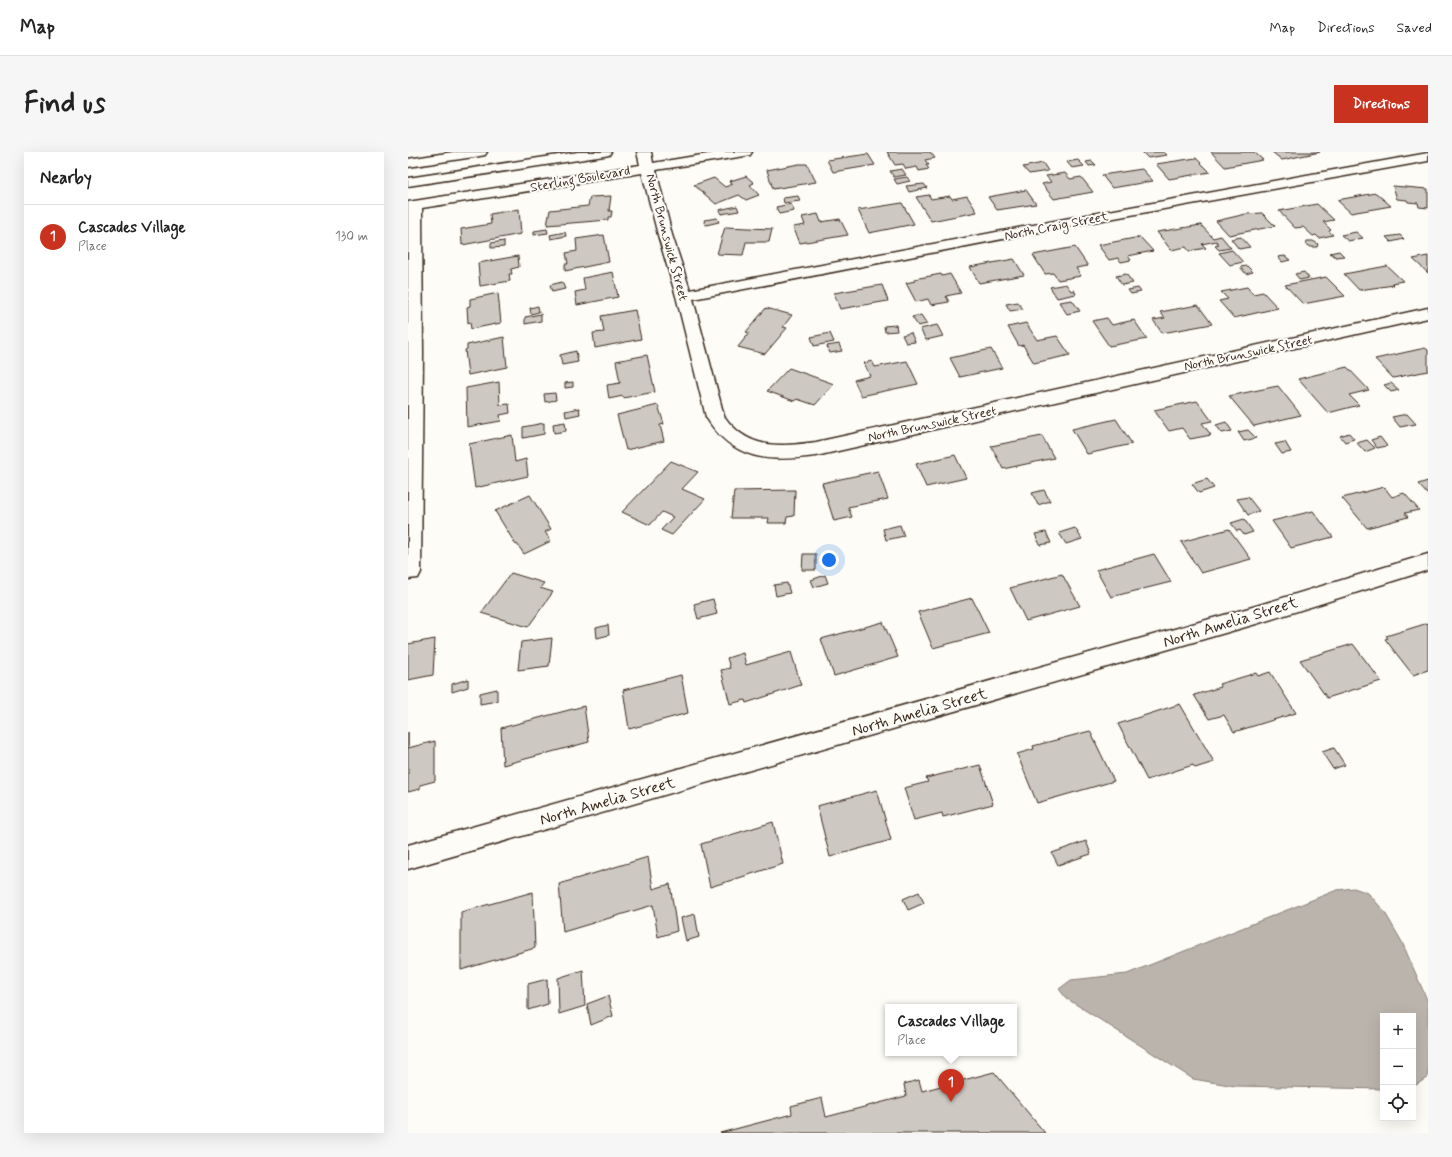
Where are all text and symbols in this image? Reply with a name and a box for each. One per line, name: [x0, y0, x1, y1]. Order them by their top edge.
text: Map: [20, 15, 55, 40]
text: Map: [1269, 19, 1295, 37]
text: Directions: [1317, 19, 1375, 37]
text: Saved: [1397, 19, 1432, 37]
button: Directions: [1334, 85, 1428, 123]
text: Find us: [24, 86, 105, 123]
street label: Sterling Boulevard: [529, 162, 632, 199]
text: Nearby: [40, 167, 92, 189]
street label: North Brunswick Street: [641, 172, 692, 303]
street label: North Craig Street: [1003, 208, 1110, 246]
text: Cascades Village: [78, 218, 185, 238]
text: 1: [50, 228, 56, 245]
text: 130 m: [335, 228, 368, 245]
text: Place: [78, 238, 107, 255]
street label: North Brunswick Street: [1182, 332, 1314, 375]
street label: North Brunswick Street: [866, 403, 998, 446]
your location: [819, 550, 839, 570]
street label: North Amelia Street: [1161, 592, 1301, 653]
street label: North Amelia Street: [849, 683, 990, 742]
street label: North Amelia Street: [537, 772, 678, 831]
popup: [885, 1004, 1017, 1056]
text: Cascades Village: [897, 1012, 1005, 1032]
map controls: [1380, 1013, 1416, 1121]
button: +: [1380, 1013, 1416, 1049]
text: Place: [897, 1032, 926, 1049]
button: −: [1380, 1049, 1416, 1085]
pin: 1: [938, 1069, 964, 1102]
button: locate: [1380, 1085, 1416, 1121]

